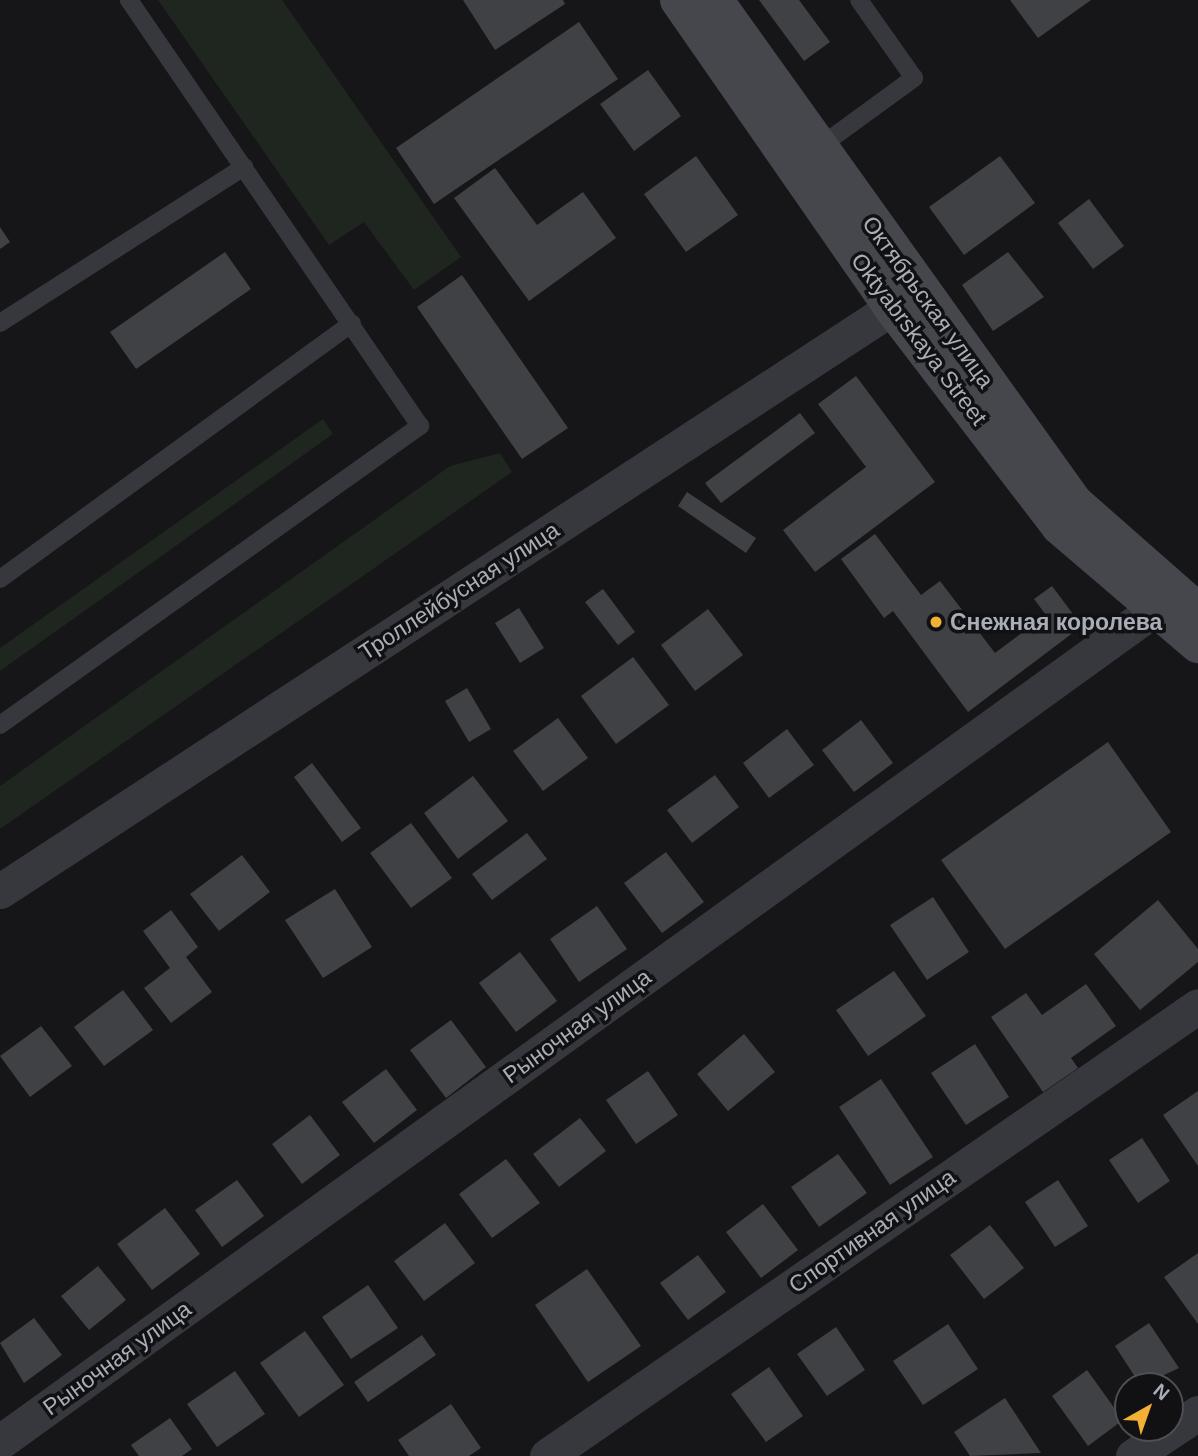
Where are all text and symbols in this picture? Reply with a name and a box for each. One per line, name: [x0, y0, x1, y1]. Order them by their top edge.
street label: Октябрьская улица: [856, 211, 1000, 393]
street label: Oktyabrskaya Street: [845, 247, 993, 431]
street label: Троллейбусная улица: [354, 516, 564, 666]
place label: Снежная королева: [950, 608, 1162, 636]
marker: Снежная королева: [928, 614, 944, 630]
street label: Рыночная улица: [498, 963, 656, 1089]
street label: Спортивная улица: [783, 1163, 961, 1299]
street label: Рыночная улица: [38, 1295, 196, 1421]
north arrow: [1114, 1372, 1184, 1442]
text: N: [1150, 1380, 1174, 1405]

